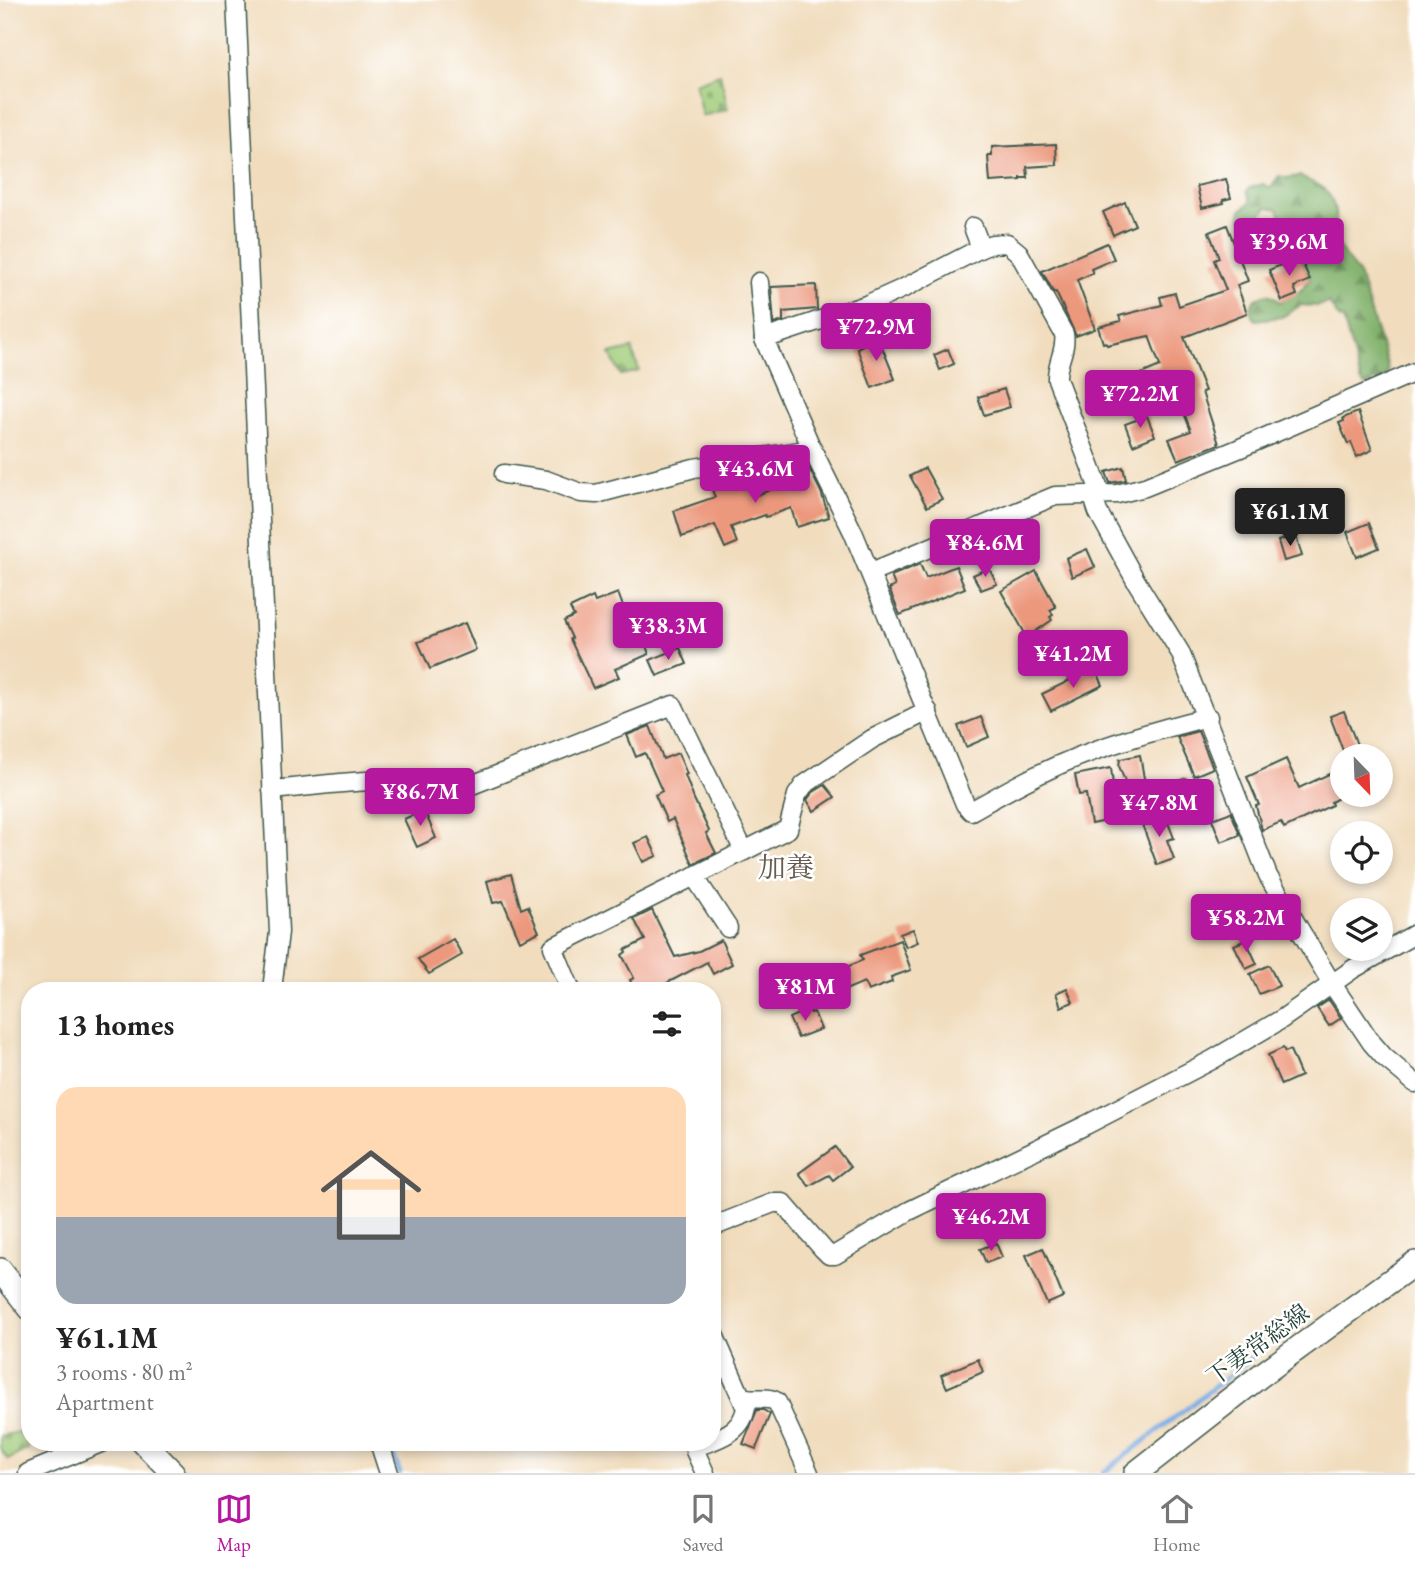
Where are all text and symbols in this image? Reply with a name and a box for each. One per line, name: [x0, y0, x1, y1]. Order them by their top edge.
pin: ¥39.6M: [1232, 218, 1346, 278]
text: ¥39.6M: [1250, 226, 1328, 256]
pin: ¥72.9M: [819, 304, 933, 363]
text: ¥72.9M: [837, 311, 915, 341]
pin: ¥72.2M: [1083, 370, 1197, 430]
text: ¥72.2M: [1101, 378, 1179, 408]
pin: ¥43.6M: [698, 446, 812, 505]
text: ¥43.6M: [716, 453, 794, 483]
pin: ¥61.1M: [1233, 489, 1347, 548]
text: ¥61.1M: [1251, 496, 1329, 526]
pin: ¥84.6M: [928, 520, 1042, 579]
text: ¥84.6M: [946, 527, 1024, 557]
pin: ¥38.3M: [611, 602, 725, 662]
text: ¥38.3M: [629, 610, 707, 640]
pin: ¥41.2M: [1016, 630, 1130, 690]
text: ¥41.2M: [1034, 638, 1112, 668]
north arrow: [1330, 744, 1393, 807]
map controls: [1330, 744, 1393, 961]
pin: ¥86.7M: [363, 768, 477, 828]
text: ¥86.7M: [381, 776, 459, 806]
pin: ¥47.8M: [1102, 780, 1216, 839]
text: ¥47.8M: [1120, 787, 1198, 817]
button: locate: [1330, 821, 1393, 884]
district label: 加養: [758, 849, 814, 885]
pin: ¥58.2M: [1189, 894, 1303, 954]
button: layers: [1330, 898, 1393, 961]
text: ¥58.2M: [1207, 902, 1285, 932]
pin: ¥81M: [764, 964, 846, 1023]
text: ¥81M: [775, 971, 835, 1001]
text: 13 homes: [56, 1005, 174, 1044]
icon: filters: [648, 1005, 686, 1043]
icon: home: [308, 1132, 434, 1258]
pin: ¥46.2M: [934, 1194, 1048, 1253]
text: ¥46.2M: [952, 1201, 1030, 1231]
street label: 下妻常総線: [1200, 1297, 1315, 1392]
text: ¥61.1M: [56, 1318, 158, 1357]
text: 3 rooms · 80 m²: [56, 1357, 193, 1387]
text: Apartment: [56, 1387, 154, 1417]
tab: Map: [215, 1490, 253, 1557]
tab: Saved: [683, 1490, 723, 1557]
tab: Home: [1153, 1490, 1200, 1557]

